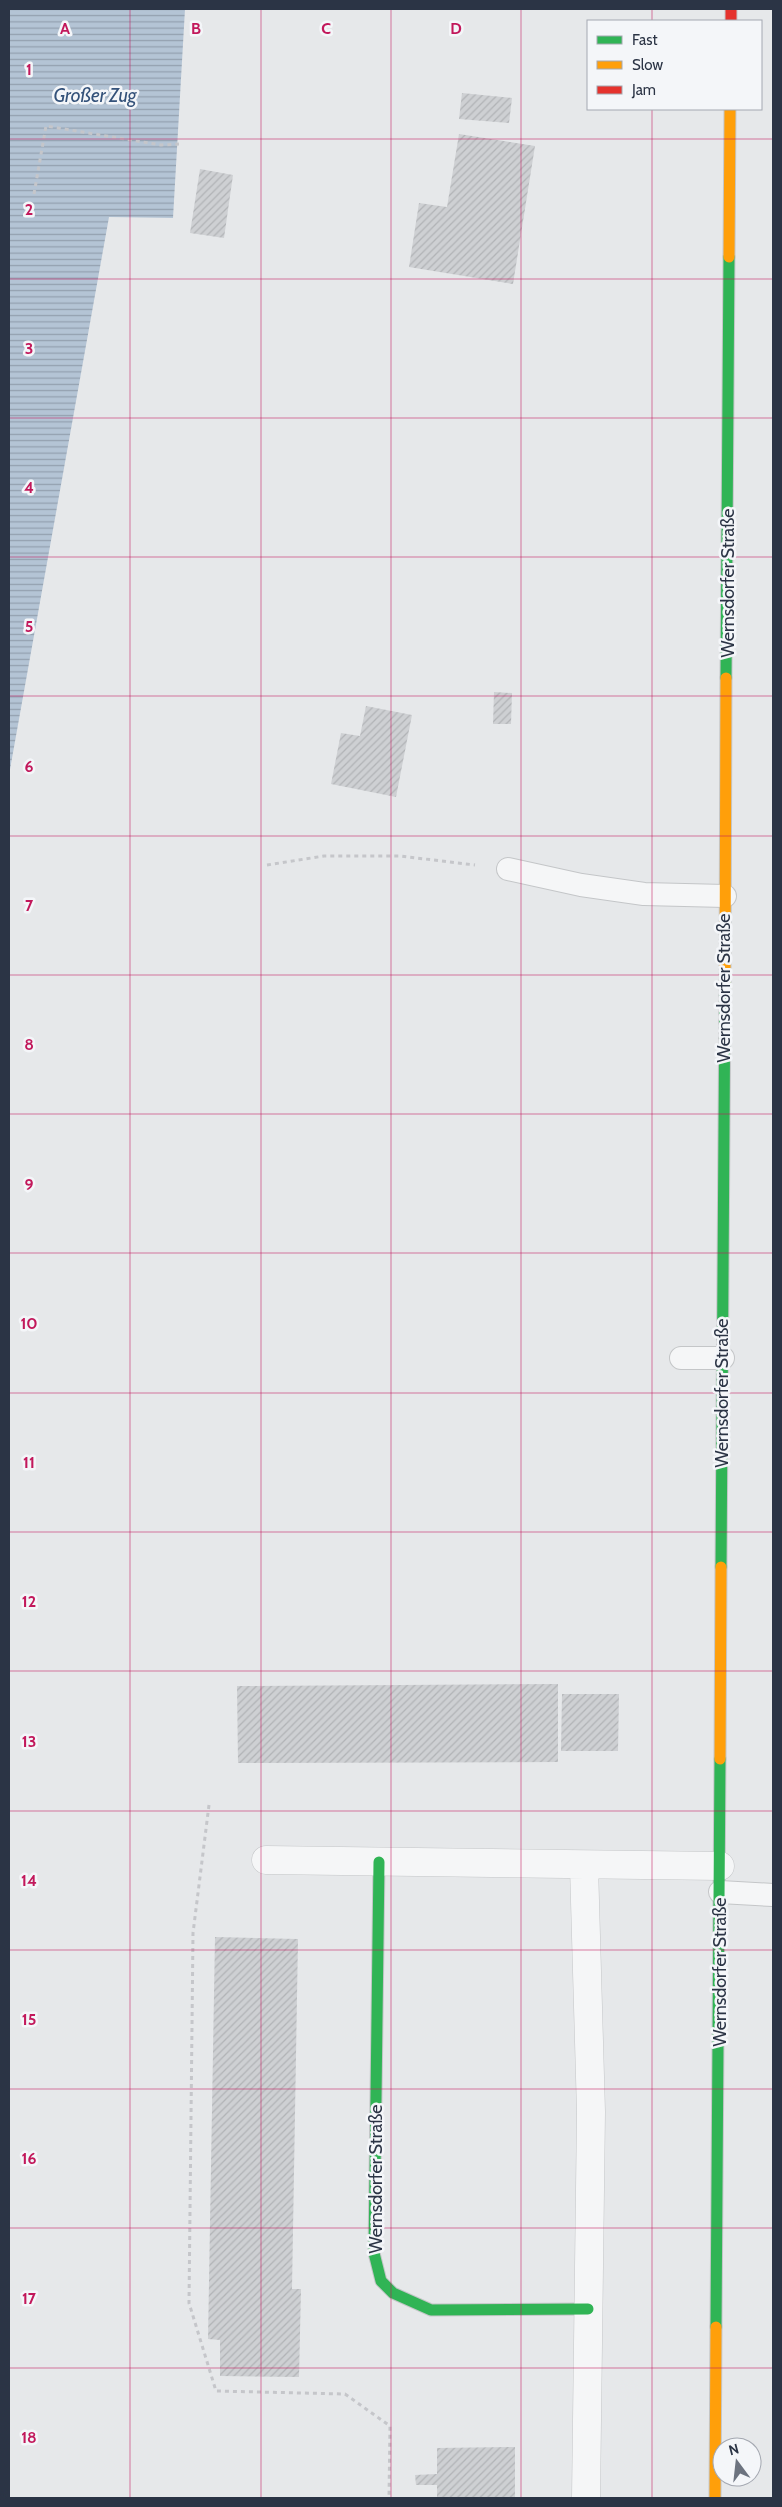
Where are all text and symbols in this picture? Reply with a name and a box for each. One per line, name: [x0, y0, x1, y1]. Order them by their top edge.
text: A: [60, 19, 70, 38]
text: B: [191, 19, 201, 38]
text: C: [321, 19, 331, 38]
text: D: [450, 19, 462, 38]
legend: [587, 20, 762, 110]
text: Fast: [632, 31, 657, 49]
text: Slow: [632, 56, 663, 74]
text: 1: [26, 60, 32, 79]
text: Jam: [631, 81, 656, 99]
water label: Großer Zug: [53, 84, 138, 107]
text: 2: [25, 200, 33, 219]
text: 3: [25, 339, 33, 358]
text: 4: [24, 478, 34, 497]
street label: Wernsdorfer Straße: [717, 508, 739, 658]
text: 5: [25, 617, 33, 636]
text: 6: [25, 757, 34, 776]
text: 7: [25, 896, 34, 915]
street label: Wernsdorfer Straße: [713, 913, 735, 1063]
text: 8: [24, 1035, 34, 1054]
text: 9: [25, 1175, 34, 1194]
text: 10: [20, 1314, 38, 1333]
street label: Wernsdorfer Straße: [711, 1318, 733, 1468]
text: 11: [23, 1453, 35, 1472]
text: 12: [22, 1592, 36, 1611]
text: 13: [22, 1732, 36, 1751]
text: 14: [21, 1871, 37, 1890]
street label: Wernsdorfer Straße: [709, 1897, 731, 2047]
text: 15: [22, 2010, 36, 2029]
street label: Wernsdorfer Straße: [365, 2104, 387, 2254]
text: 16: [22, 2149, 36, 2168]
text: 17: [22, 2289, 37, 2308]
text: 18: [21, 2428, 37, 2447]
north arrow: [712, 2437, 762, 2487]
text: N: [727, 2439, 741, 2459]

